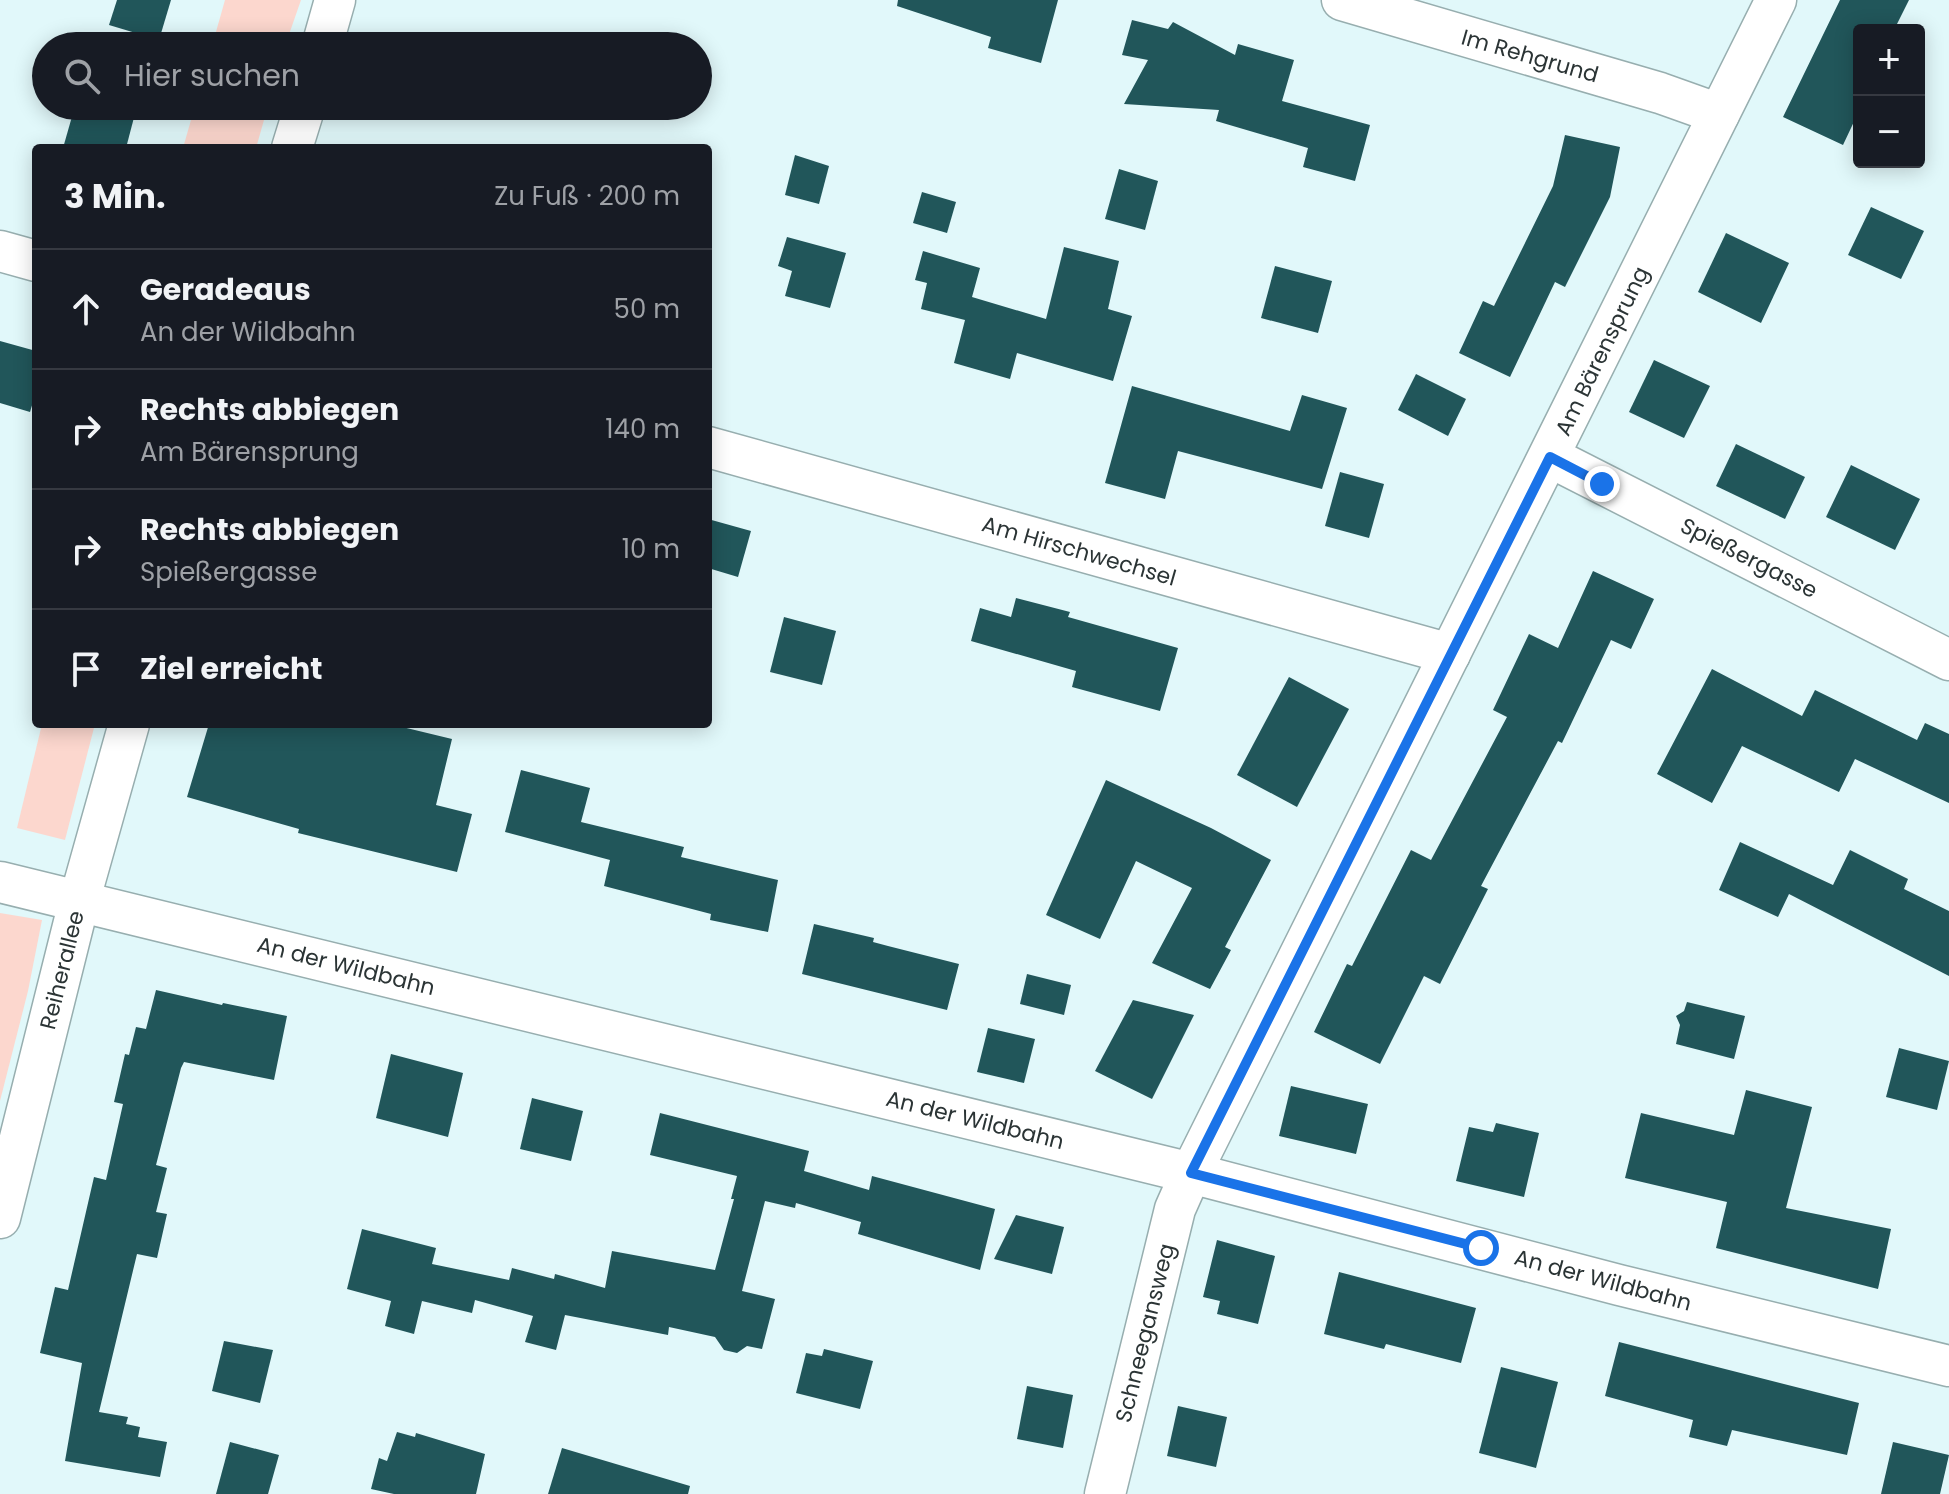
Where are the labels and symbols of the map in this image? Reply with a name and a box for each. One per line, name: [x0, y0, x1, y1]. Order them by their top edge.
street label: Im Rehgrund: [1458, 22, 1602, 90]
street label: Am Bärensprung: [1547, 261, 1657, 441]
route end: [1584, 466, 1620, 502]
street label: Am Hirschwechsel: [978, 508, 1180, 594]
street label: Spießergasse: [1675, 510, 1823, 606]
street label: Reiherallee: [32, 907, 92, 1033]
street label: An der Wildbahn: [254, 929, 438, 1003]
street label: An der Wildbahn: [883, 1083, 1067, 1157]
route start: [1463, 1230, 1499, 1266]
street label: Schneegansweg: [1108, 1240, 1182, 1426]
street label: An der Wildbahn: [1511, 1241, 1695, 1319]

